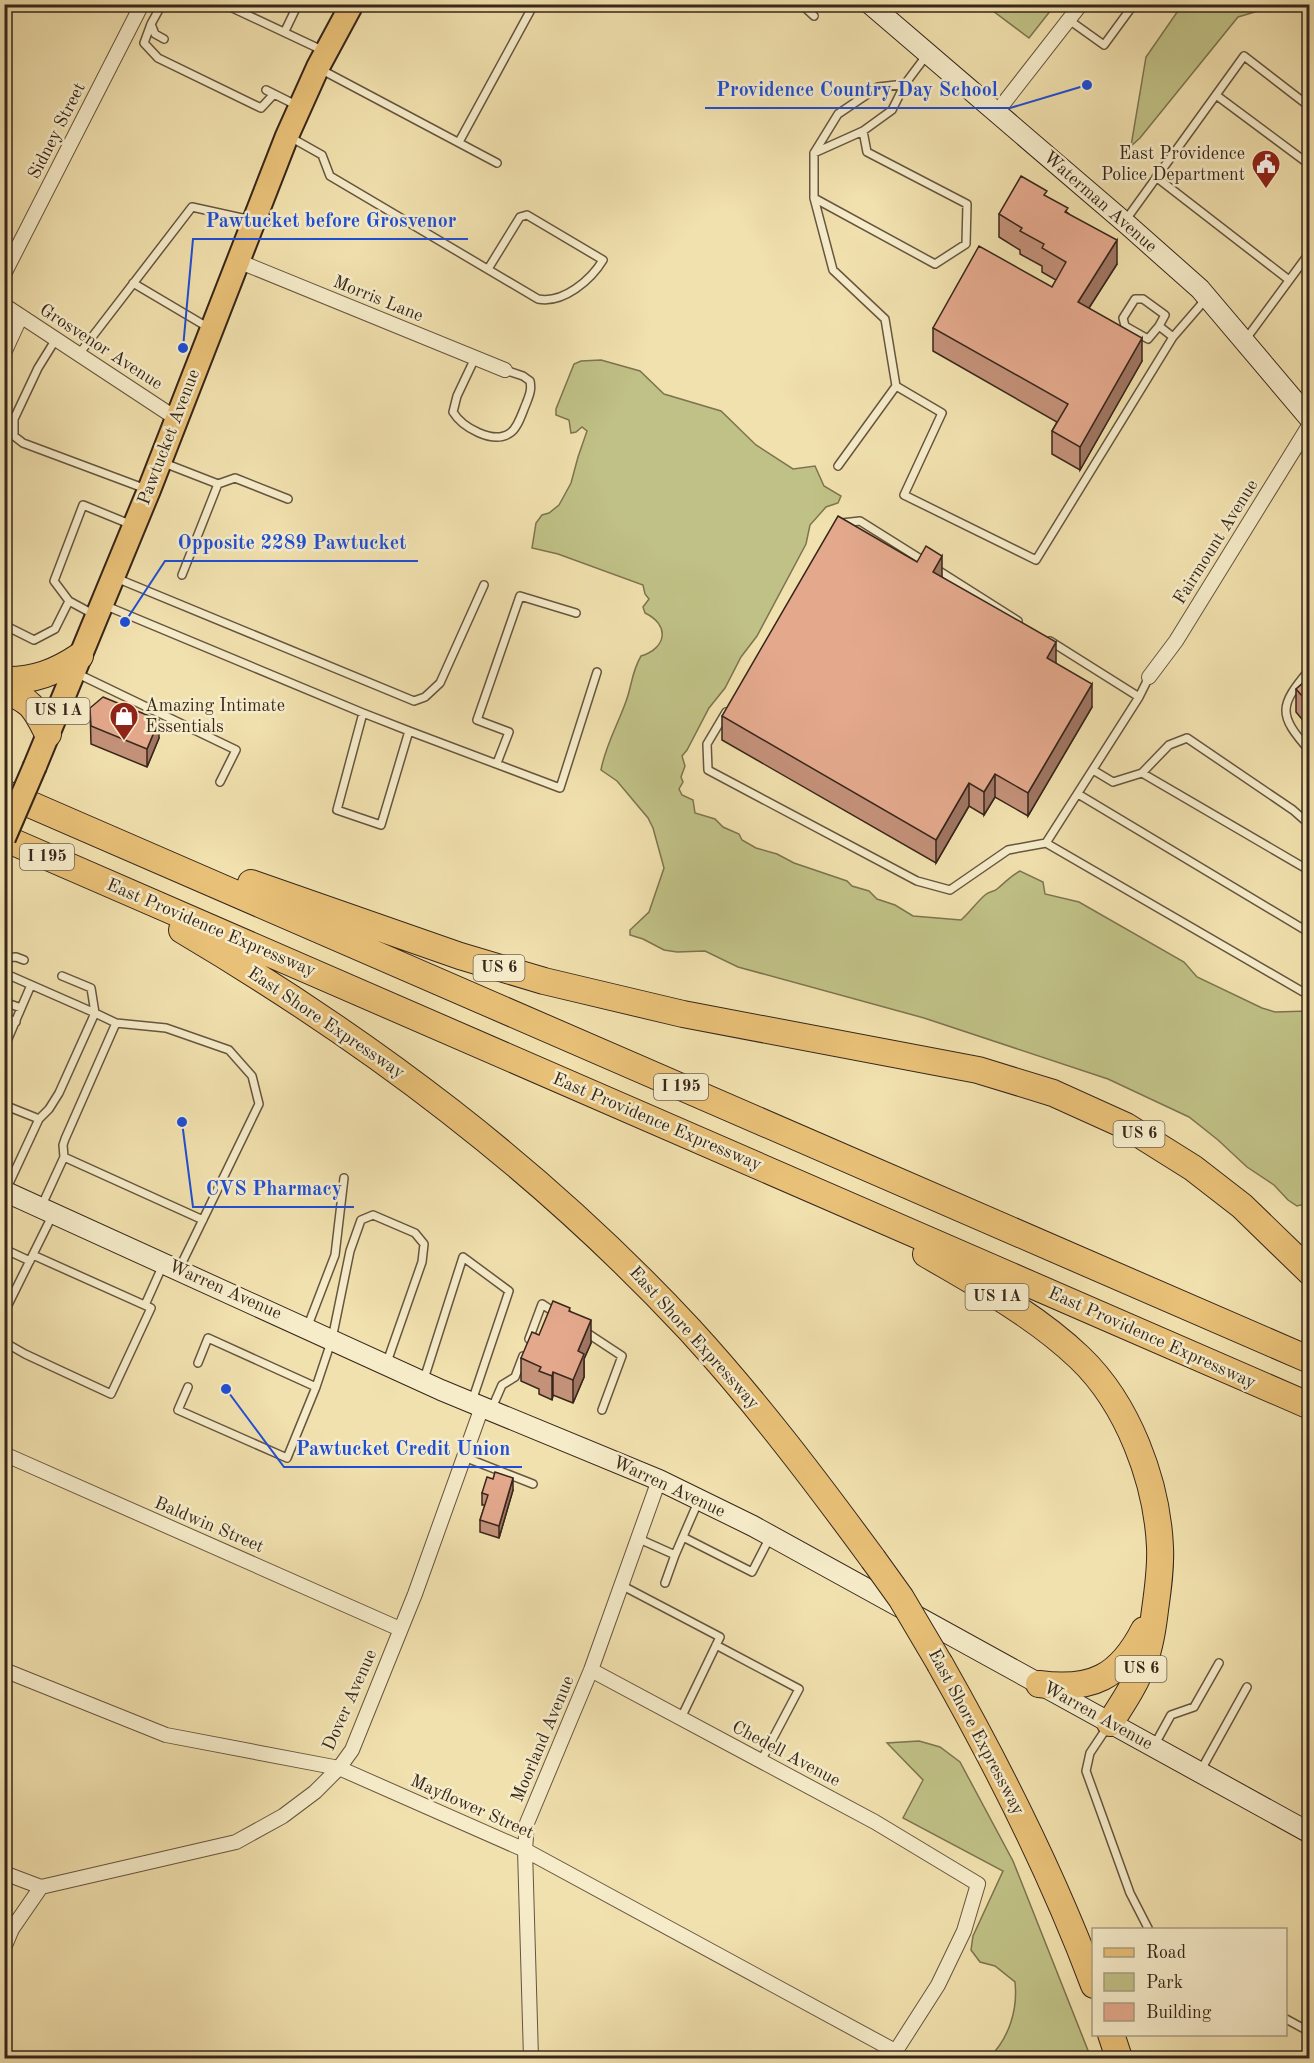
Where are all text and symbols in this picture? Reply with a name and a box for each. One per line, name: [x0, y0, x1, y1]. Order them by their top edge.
callout: Providence Country Day School: [705, 70, 1010, 108]
street label: Sidney Street: [25, 80, 89, 182]
text: Providence Country Day School: [716, 81, 998, 101]
place label: East Providence Police Department: [1101, 145, 1245, 184]
street label: Waterman Avenue: [1040, 148, 1160, 256]
public building icon: East Providence Police Department: [1250, 148, 1282, 190]
callout: Pawtucket before Grosvenor: [193, 201, 468, 239]
text: Pawtucket before Grosvenor: [206, 212, 457, 232]
street label: Morris Lane: [330, 273, 426, 325]
street label: Grosvenor Avenue: [36, 301, 166, 393]
street label: Pawtucket Avenue: [135, 367, 203, 507]
street label: Fairmount Avenue: [1170, 477, 1262, 607]
callout: Opposite 2289 Pawtucket: [165, 523, 418, 561]
text: Opposite 2289 Pawtucket: [178, 534, 406, 554]
place label: Amazing Intimate Essentials: [145, 697, 285, 736]
road number: US 1A: [26, 698, 90, 724]
shop icon: Amazing Intimate Essentials: [108, 700, 140, 742]
road number: I 195: [20, 844, 74, 870]
street label: East Providence Expressway: [104, 876, 319, 980]
road number: US 6: [474, 955, 524, 981]
street label: East Shore Expressway: [244, 964, 408, 1082]
street label: East Providence Expressway: [550, 1070, 765, 1174]
road number: I 195: [654, 1074, 708, 1100]
road number: US 6: [1114, 1121, 1164, 1147]
callout: CVS Pharmacy: [193, 1169, 354, 1207]
text: CVS Pharmacy: [206, 1180, 342, 1200]
street label: Warren Avenue: [166, 1257, 284, 1323]
street label: East Shore Expressway: [625, 1263, 763, 1413]
road number: US 1A: [966, 1284, 1028, 1310]
street label: East Providence Expressway: [1045, 1284, 1259, 1392]
callout: Pawtucket Credit Union: [284, 1429, 522, 1467]
text: Pawtucket Credit Union: [296, 1440, 510, 1460]
street label: Warren Avenue: [610, 1453, 728, 1521]
street label: Baldwin Street: [152, 1494, 266, 1556]
street label: East Shore Expressway: [925, 1646, 1028, 1818]
street label: Dover Avenue: [320, 1647, 380, 1753]
road number: US 6: [1116, 1656, 1166, 1682]
street label: Moorland Avenue: [508, 1673, 578, 1805]
street label: Warren Avenue: [1040, 1679, 1156, 1753]
street label: Chedell Avenue: [729, 1718, 843, 1790]
street label: Mayflower Street: [408, 1772, 536, 1842]
legend: [1092, 1928, 1287, 2036]
text: Road: [1146, 1944, 1186, 1962]
text: Park: [1146, 1974, 1183, 1992]
text: Building: [1146, 2004, 1212, 2022]

